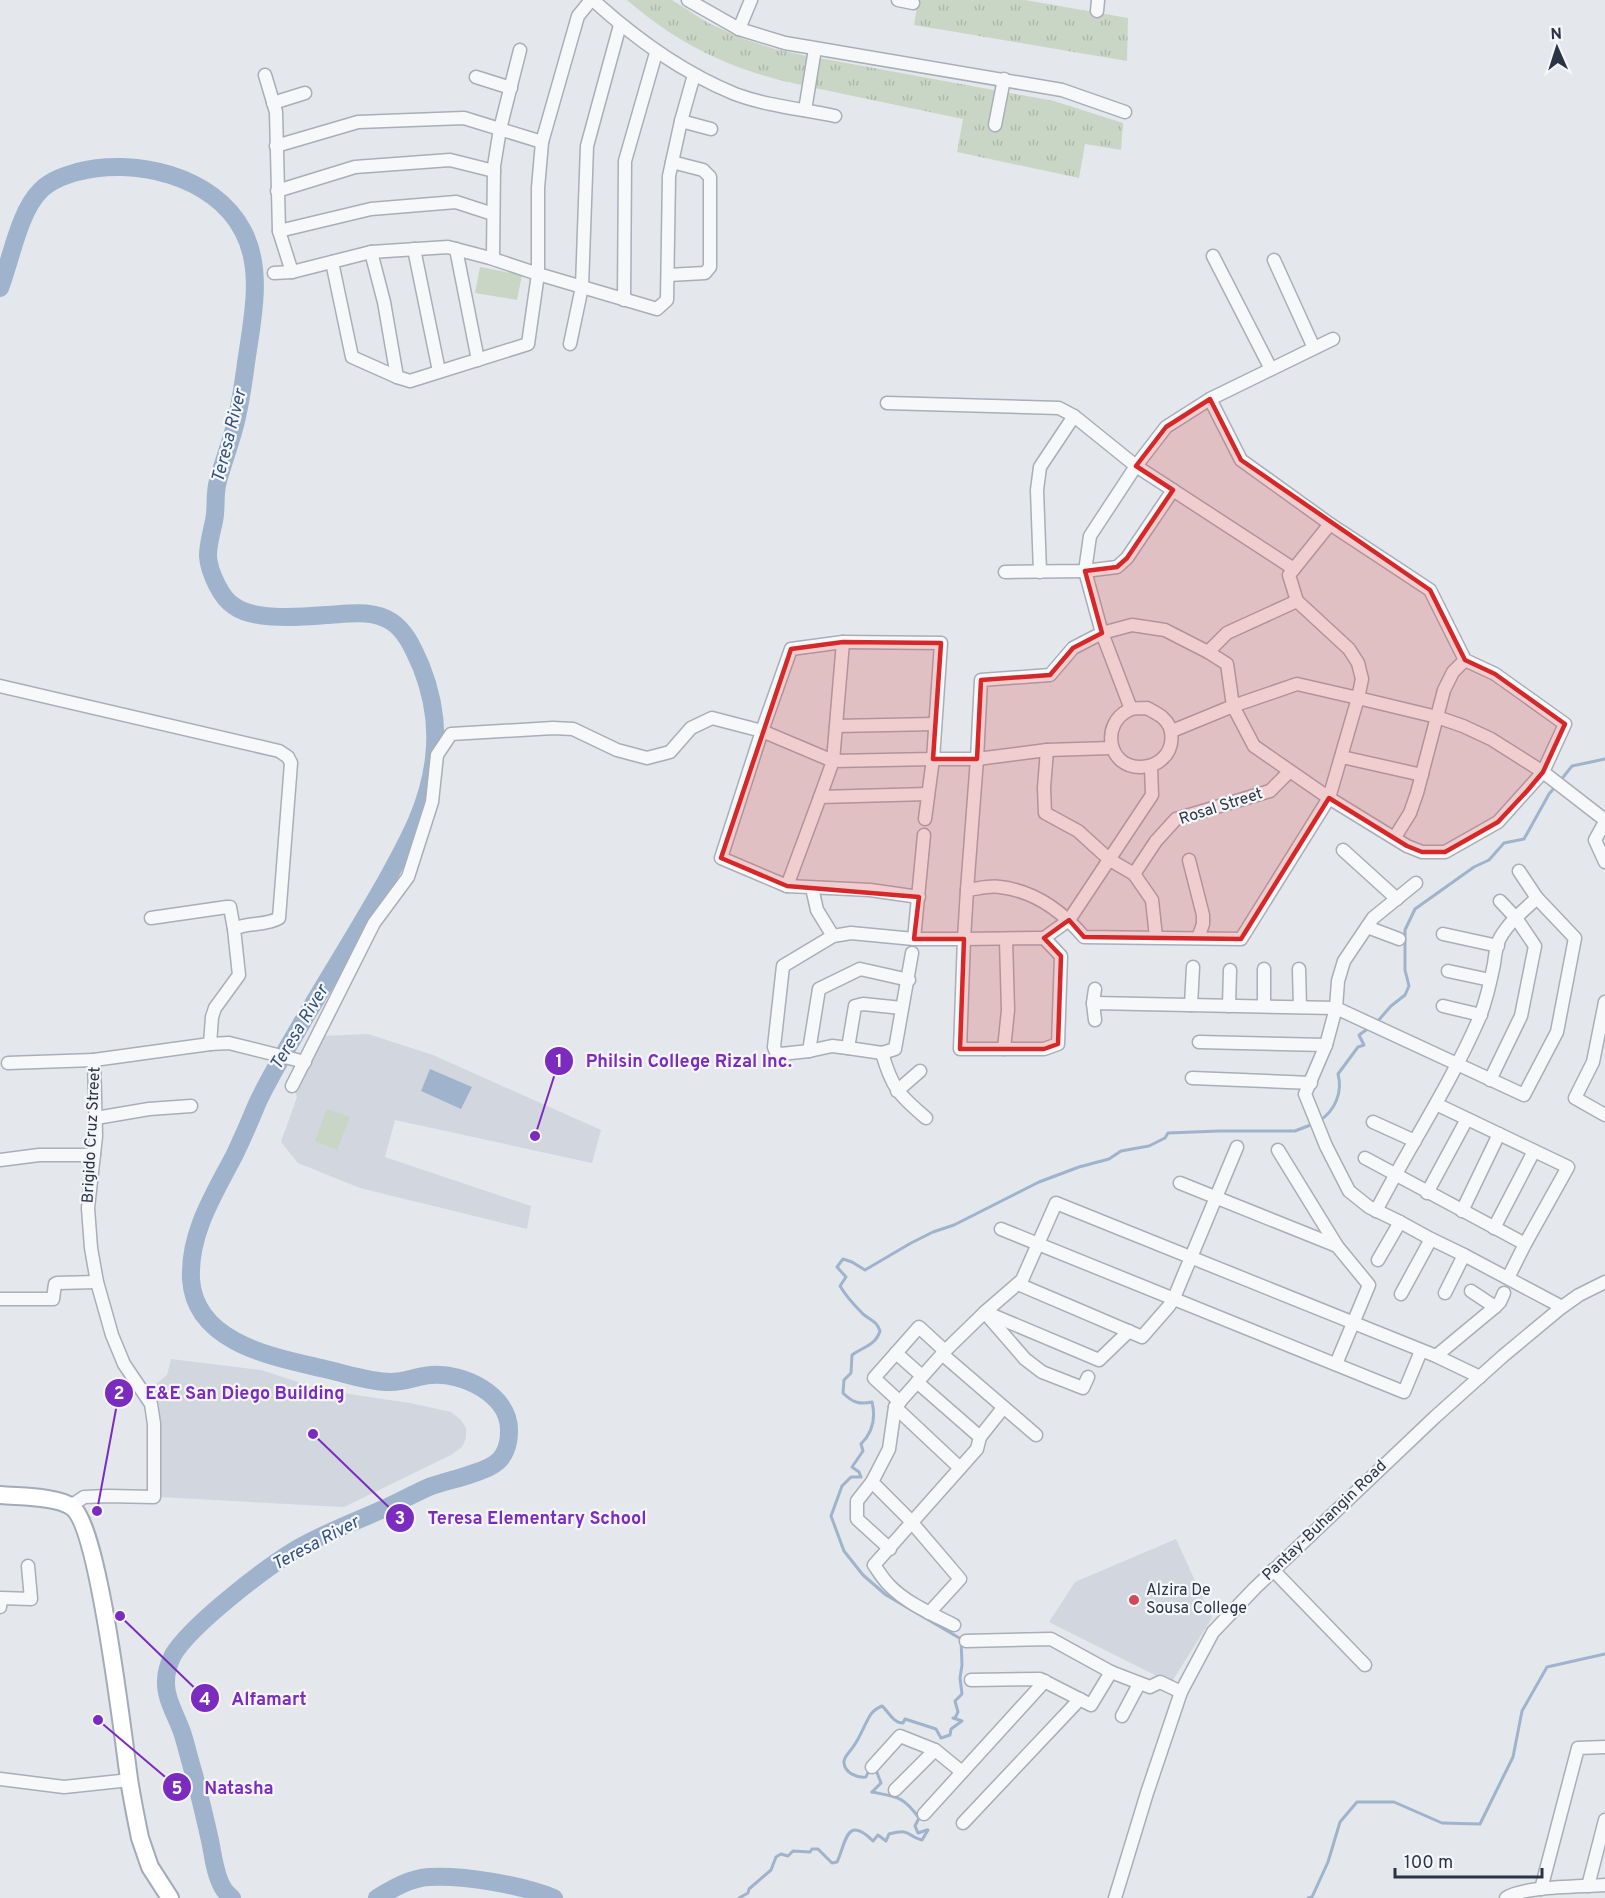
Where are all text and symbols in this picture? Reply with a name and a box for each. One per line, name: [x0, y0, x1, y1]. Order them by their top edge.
north arrow: [1527, 18, 1587, 78]
text: N: [1550, 25, 1563, 45]
water label: Teresa River: [207, 385, 253, 485]
street label: Rosal Street: [1177, 784, 1265, 830]
water label: Teresa River: [266, 979, 336, 1075]
callout: Philsin College Rizal Inc.: [544, 1043, 804, 1079]
text: 1: [555, 1051, 563, 1074]
text: Philsin College Rizal Inc.: [586, 1051, 792, 1074]
street label: Brigido Cruz Street: [78, 1066, 106, 1204]
callout: E&E San Diego Building: [104, 1375, 357, 1411]
text: 2: [113, 1383, 125, 1406]
text: E&E San Diego Building: [145, 1383, 345, 1406]
street label: Pantay-Buhangin Road: [1259, 1456, 1391, 1586]
callout: Teresa Elementary School: [385, 1500, 658, 1536]
text: 3: [395, 1508, 405, 1531]
text: Teresa Elementary School: [428, 1508, 646, 1531]
water label: Teresa River: [268, 1510, 365, 1577]
place label: Alzira De Sousa College: [1146, 1581, 1247, 1619]
marker: Alzira De Sousa College: [1127, 1593, 1141, 1607]
callout: Alfamart: [190, 1680, 319, 1716]
text: 4: [199, 1689, 211, 1712]
text: Alfamart: [231, 1689, 307, 1712]
callout: Natasha: [162, 1769, 285, 1805]
text: 5: [172, 1778, 183, 1801]
text: Natasha: [204, 1778, 274, 1801]
scale bar: [1395, 1841, 1542, 1879]
text: 100 m: [1404, 1852, 1453, 1875]

